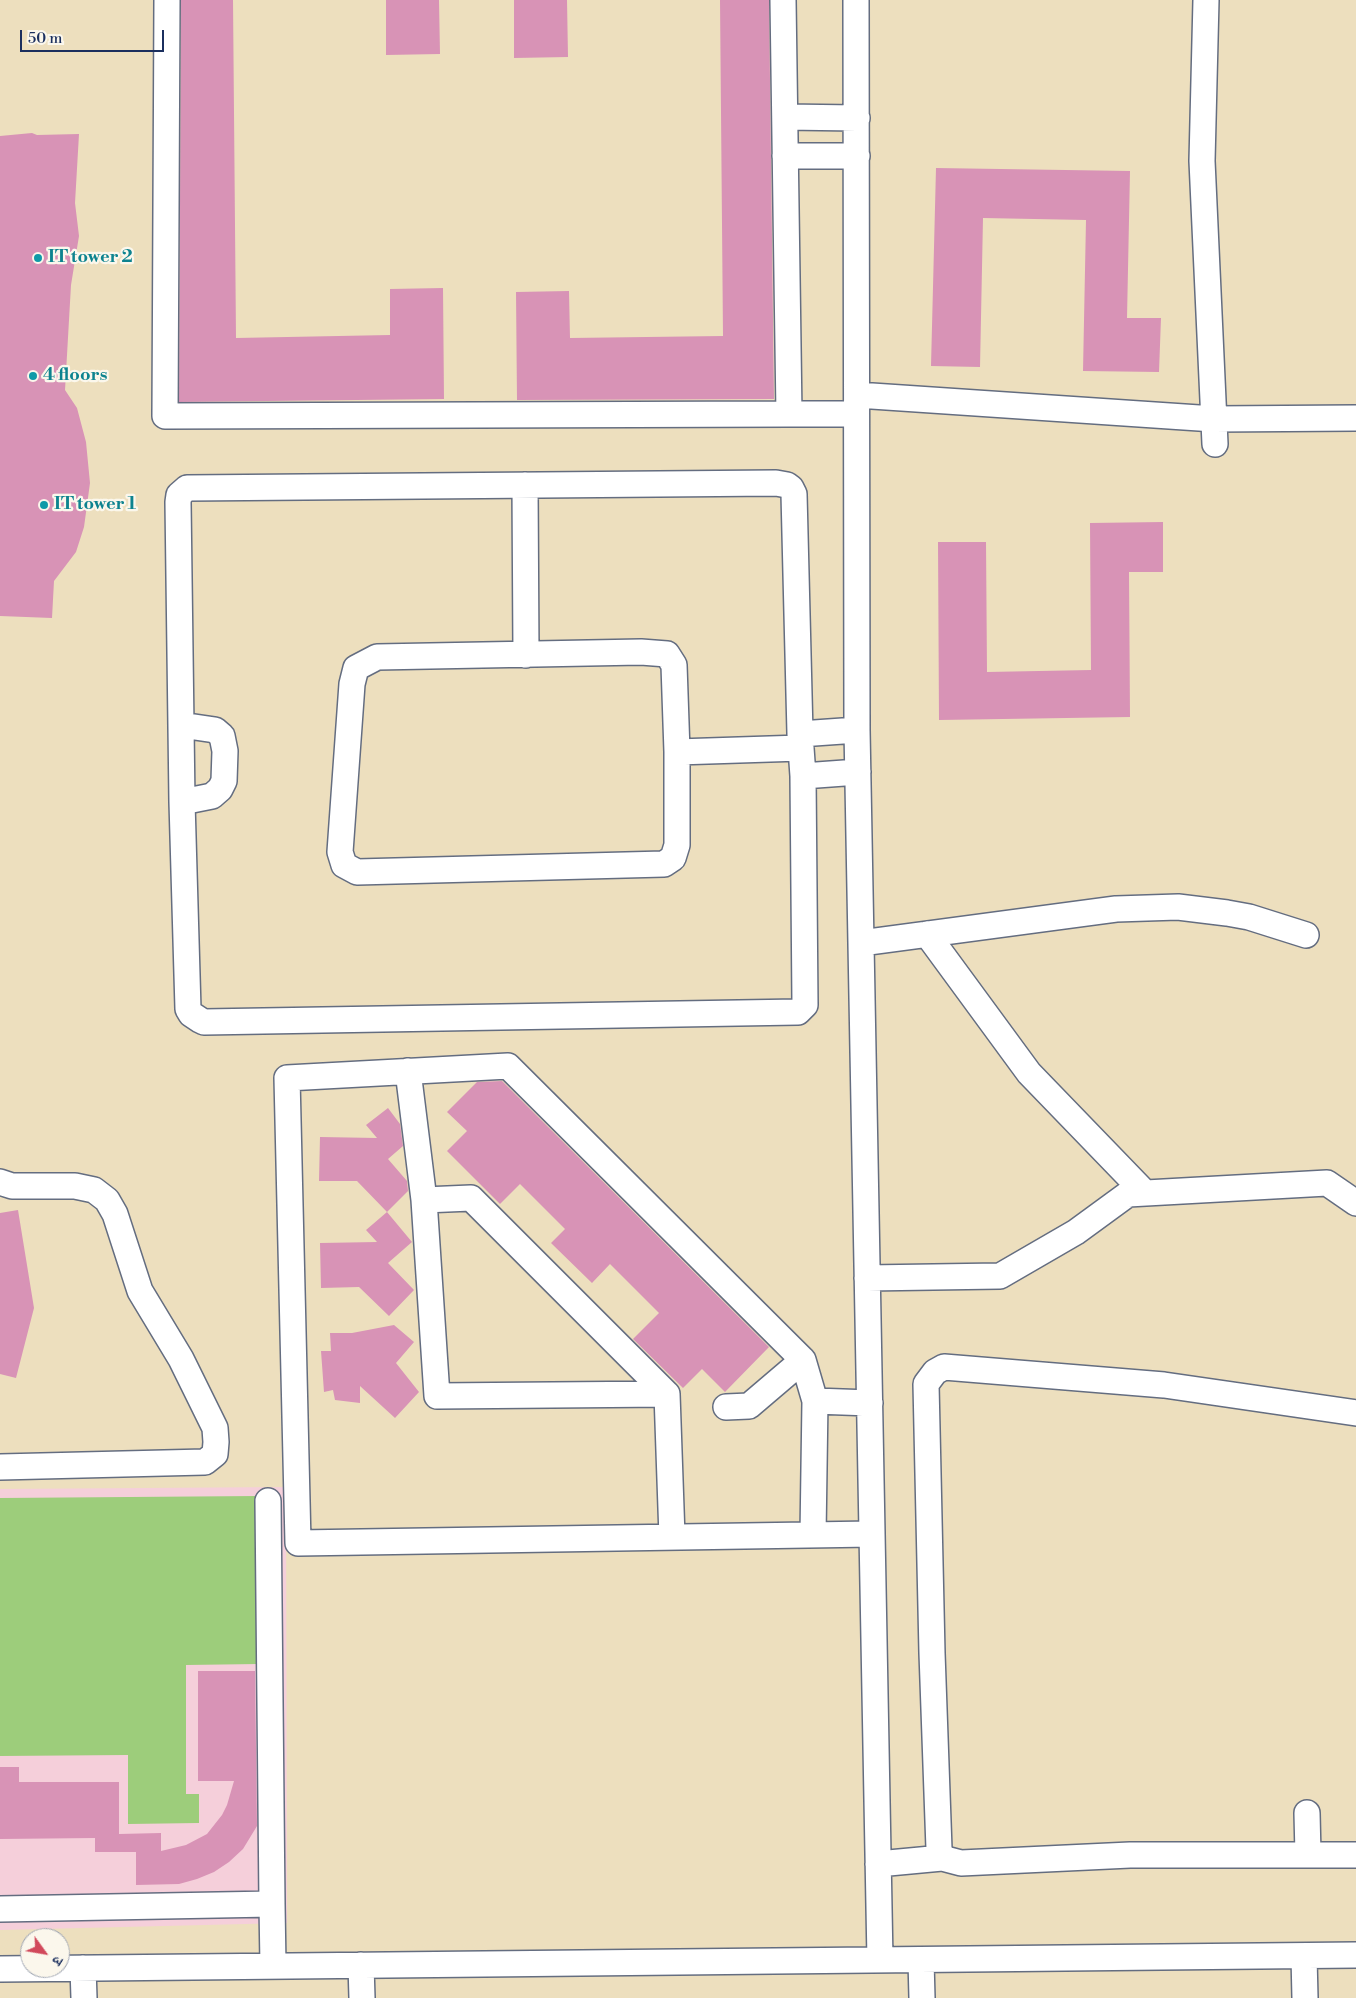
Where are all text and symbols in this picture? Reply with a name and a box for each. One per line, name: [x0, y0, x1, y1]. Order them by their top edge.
scale bar: [22, 20, 166, 52]
text: 50 m: [28, 29, 62, 48]
place label: IT tower 2: [48, 247, 133, 269]
marker: IT tower 2: [32, 252, 44, 264]
place label: 4 floors: [43, 365, 107, 387]
marker: 4 floors: [27, 370, 39, 382]
place label: IT tower 1: [54, 494, 136, 516]
marker: IT tower 1: [38, 499, 50, 511]
north arrow: [20, 1928, 70, 1978]
text: उ: [47, 1953, 66, 1968]

